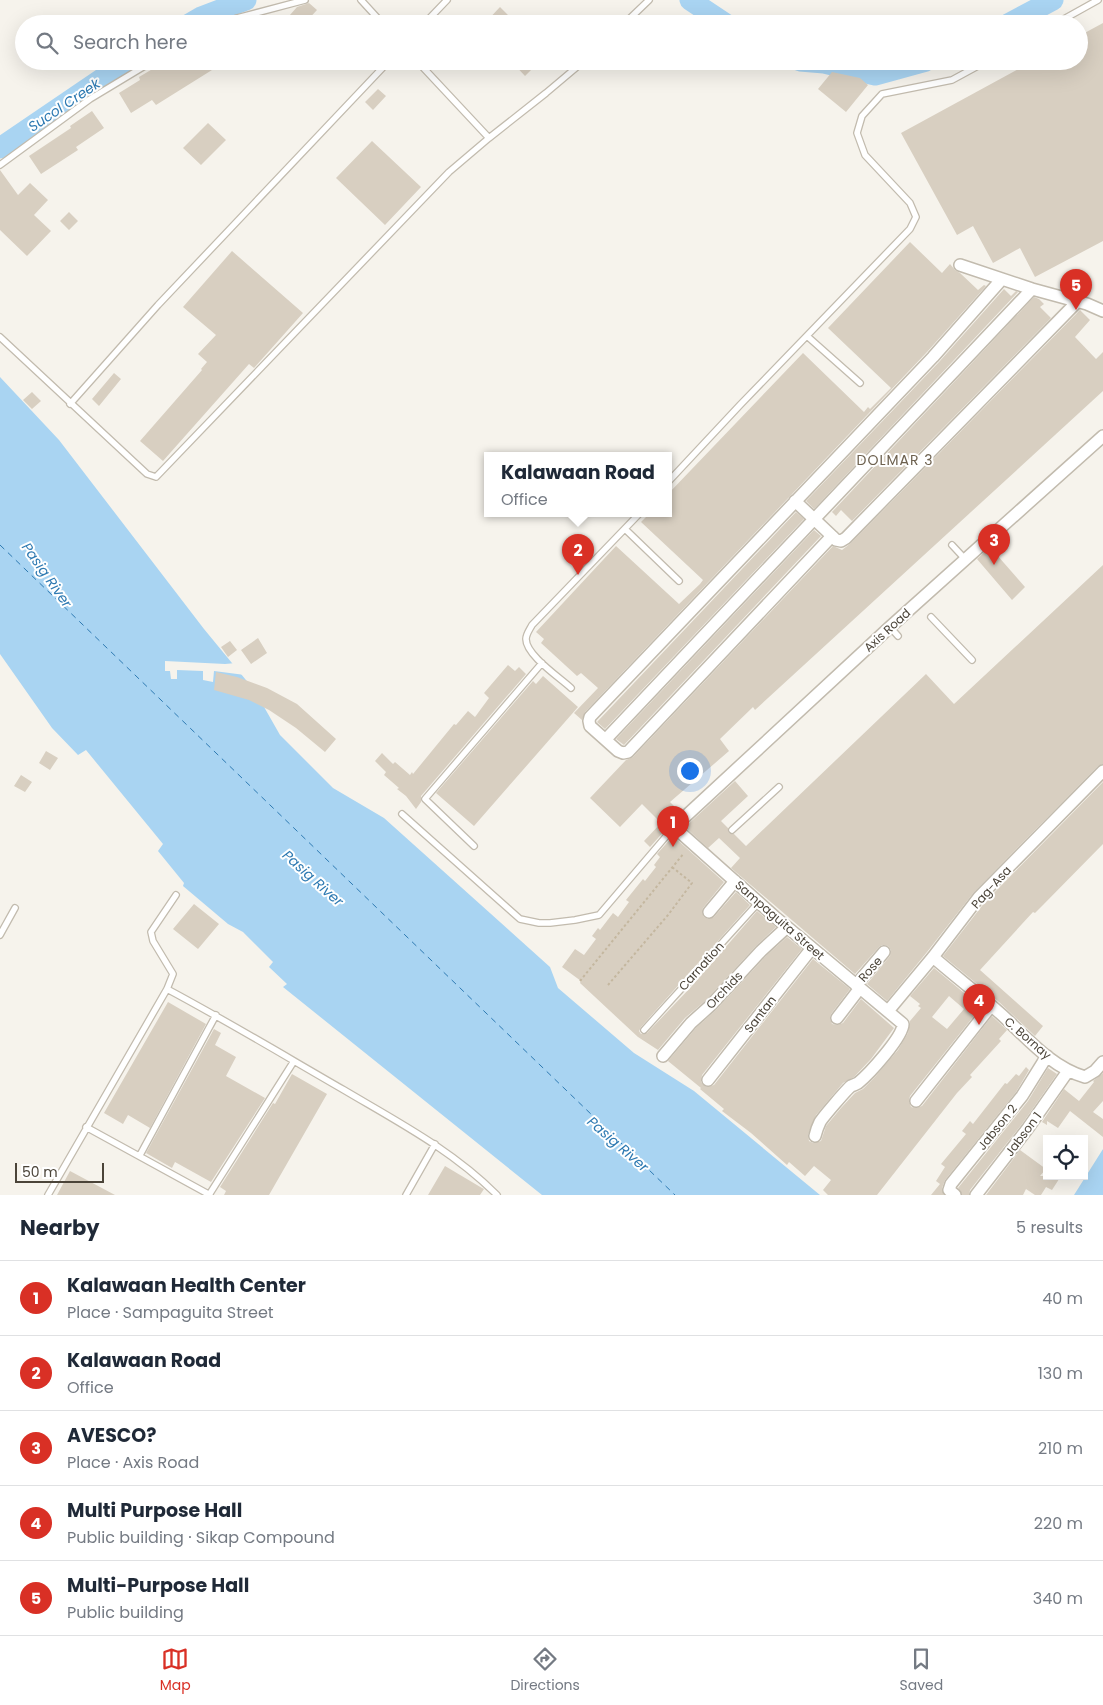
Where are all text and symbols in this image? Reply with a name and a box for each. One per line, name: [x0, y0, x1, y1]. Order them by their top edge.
search box: [15, 15, 1088, 70]
icon: search: [33, 29, 61, 57]
text: Search here: [73, 29, 187, 56]
water label: Sucol Creek: [24, 73, 105, 136]
pin: 5: [1060, 269, 1092, 310]
district label: DOLMAR 3: [857, 450, 933, 470]
popup: [484, 452, 672, 517]
text: Kalawaan Road: [501, 459, 655, 486]
text: Office: [501, 488, 548, 511]
pin: 3: [978, 524, 1010, 565]
pin: 2: [562, 534, 594, 575]
water label: Pasig River: [17, 538, 77, 612]
street label: Axis Road: [860, 604, 914, 656]
your location: [677, 758, 703, 784]
pin: 1: [657, 806, 689, 847]
water label: Pasig River: [278, 845, 348, 911]
street label: Pag-Asa: [967, 862, 1015, 912]
street label: Sampaguita Street: [732, 876, 828, 964]
street label: Carnation: [674, 938, 728, 994]
street label: Rose: [854, 953, 886, 985]
street label: Orchids: [702, 967, 746, 1013]
pin: 4: [963, 984, 995, 1025]
street label: Santan: [740, 992, 780, 1036]
street label: C. Bornay: [1001, 1013, 1055, 1063]
street label: Jabson 2: [973, 1100, 1021, 1153]
street label: Jabson 1: [1001, 1108, 1045, 1160]
water label: Pasig River: [583, 1112, 654, 1177]
map controls: [1043, 1135, 1088, 1180]
button: locate: [1043, 1135, 1088, 1180]
scale bar: [15, 1160, 104, 1183]
text: 50 m: [22, 1162, 58, 1182]
text: Nearby: [20, 1213, 100, 1242]
text: 5 results: [1016, 1216, 1083, 1239]
text: Kalawaan Health Center: [67, 1272, 306, 1299]
text: 1: [33, 1287, 39, 1310]
text: 40 m: [1042, 1287, 1083, 1310]
text: Place · Sampaguita Street: [67, 1301, 274, 1324]
text: Kalawaan Road: [67, 1347, 221, 1374]
text: 2: [31, 1362, 41, 1385]
text: 130 m: [1038, 1362, 1083, 1385]
text: Office: [67, 1376, 114, 1399]
text: AVESCO?: [67, 1422, 156, 1449]
text: 3: [31, 1437, 41, 1460]
text: 210 m: [1038, 1437, 1083, 1460]
text: Place · Axis Road: [67, 1451, 199, 1474]
text: Multi Purpose Hall: [67, 1497, 242, 1524]
text: 4: [31, 1512, 41, 1535]
text: 220 m: [1034, 1512, 1083, 1535]
text: Public building · Sikap Compound: [67, 1526, 335, 1549]
text: Multi-Purpose Hall: [67, 1572, 249, 1599]
text: 5: [31, 1587, 41, 1610]
text: 340 m: [1033, 1587, 1083, 1610]
text: Public building: [67, 1601, 184, 1624]
tab: Map: [160, 1645, 191, 1696]
tab: Directions: [510, 1645, 580, 1696]
tab: Saved: [899, 1645, 943, 1696]

